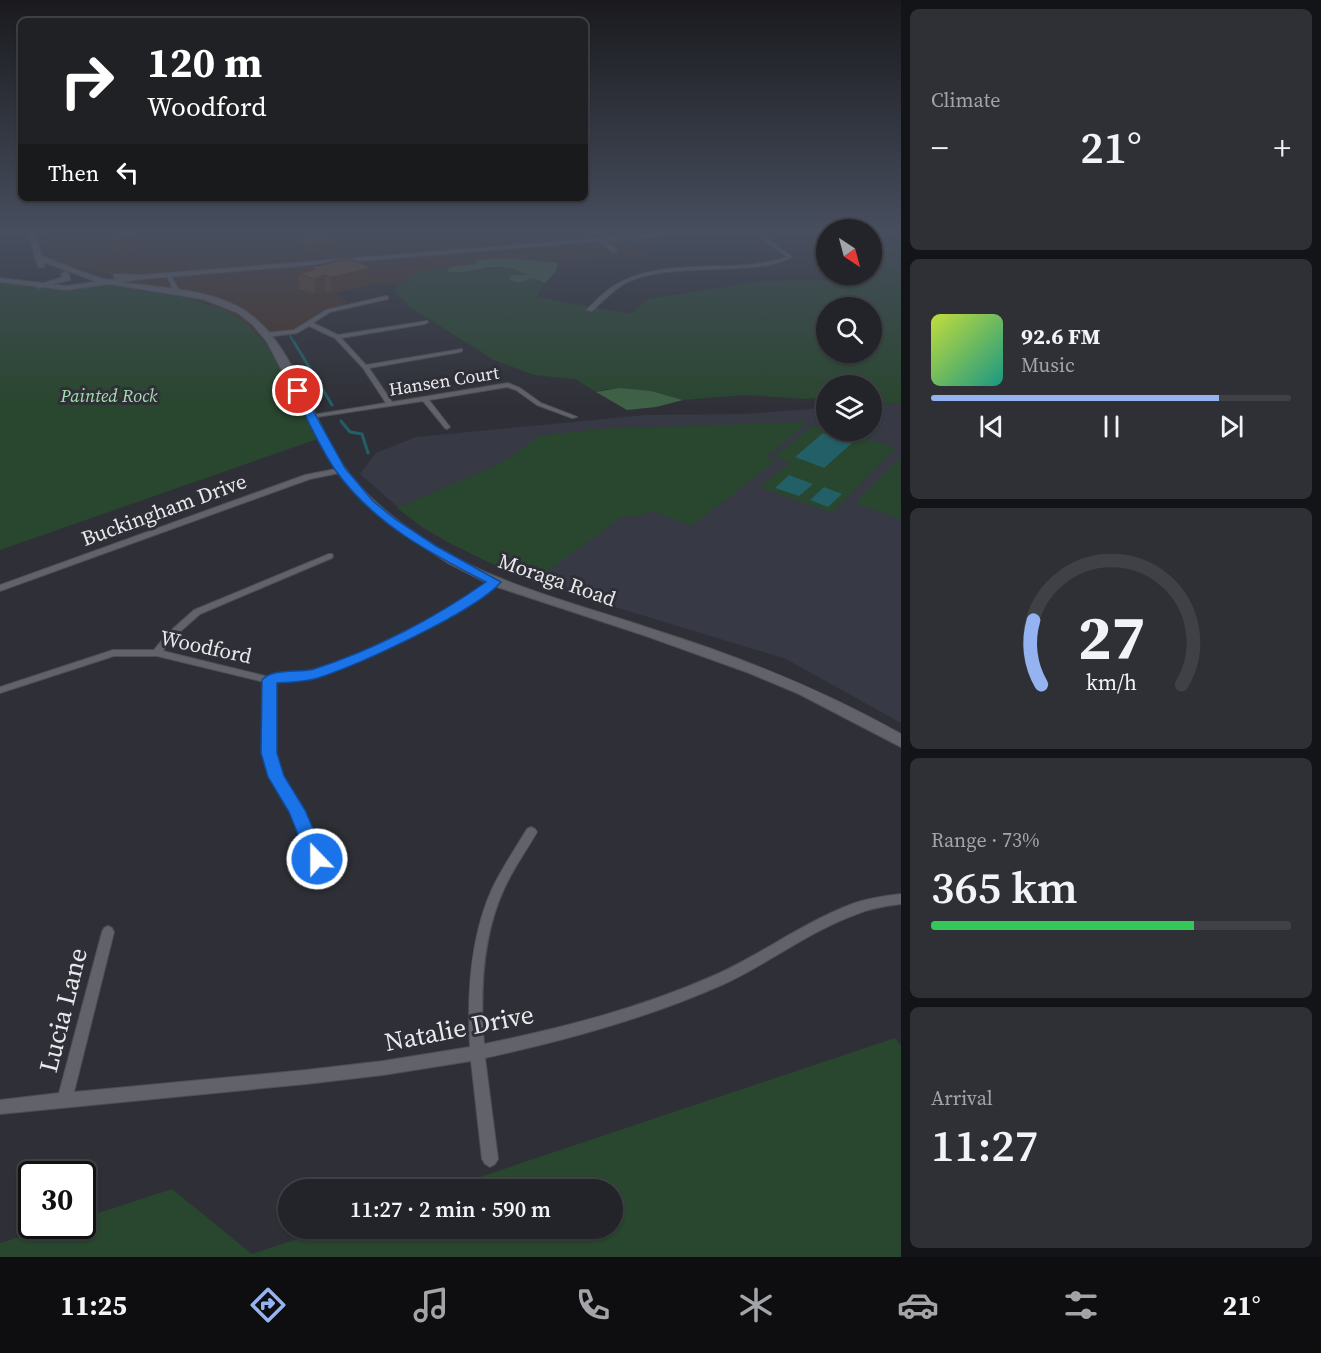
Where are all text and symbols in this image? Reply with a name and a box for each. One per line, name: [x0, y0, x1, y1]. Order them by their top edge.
text: 120 m: [147, 33, 262, 91]
icon: right: [48, 42, 126, 120]
text: Climate: [931, 86, 1000, 114]
text: Woodford: [147, 88, 266, 125]
text: 21°: [1080, 116, 1142, 178]
text: −: [931, 125, 949, 170]
text: +: [1274, 125, 1291, 170]
icon: left: [111, 156, 144, 189]
text: Then: [48, 158, 99, 188]
north arrow: [816, 219, 882, 285]
map controls: [816, 219, 882, 441]
button: search: [816, 297, 882, 363]
text: 92.6 FM: [1021, 321, 1100, 351]
text: Music: [1021, 351, 1075, 379]
street label: Hansen Court: [387, 359, 501, 402]
pin: [272, 365, 323, 416]
icon: arrive: [281, 374, 314, 407]
button: layers: [816, 375, 882, 441]
park label: Painted Rock: [59, 383, 158, 408]
icon: previous: [975, 410, 1008, 443]
icon: pause: [1095, 410, 1128, 443]
icon: next: [1215, 410, 1248, 443]
street label: Buckingham Drive: [77, 466, 250, 553]
street label: Moraga Road: [494, 546, 620, 613]
text: 27: [1077, 595, 1145, 681]
street label: Woodford: [158, 623, 255, 670]
text: km/h: [1085, 669, 1137, 698]
text: Range · 73%: [931, 826, 1040, 854]
position arrow: [285, 827, 349, 891]
text: 365 km: [931, 856, 1078, 918]
street label: Lucia Lane: [30, 944, 96, 1076]
street label: Natalie Drive: [381, 996, 537, 1060]
text: Arrival: [931, 1084, 993, 1112]
text: 11:27: [931, 1114, 1038, 1176]
speed limit sign: 30: [18, 1161, 96, 1239]
text: 11:27 · 2 min · 590 m: [350, 1194, 551, 1224]
icon: directions: [247, 1284, 289, 1326]
icon: music: [410, 1284, 452, 1326]
icon: phone: [572, 1284, 614, 1326]
icon: climate: [735, 1284, 777, 1326]
icon: car: [897, 1284, 939, 1326]
icon: filters: [1060, 1284, 1102, 1326]
text: 11:25: [60, 1287, 127, 1324]
text: 21°: [1223, 1287, 1261, 1324]

